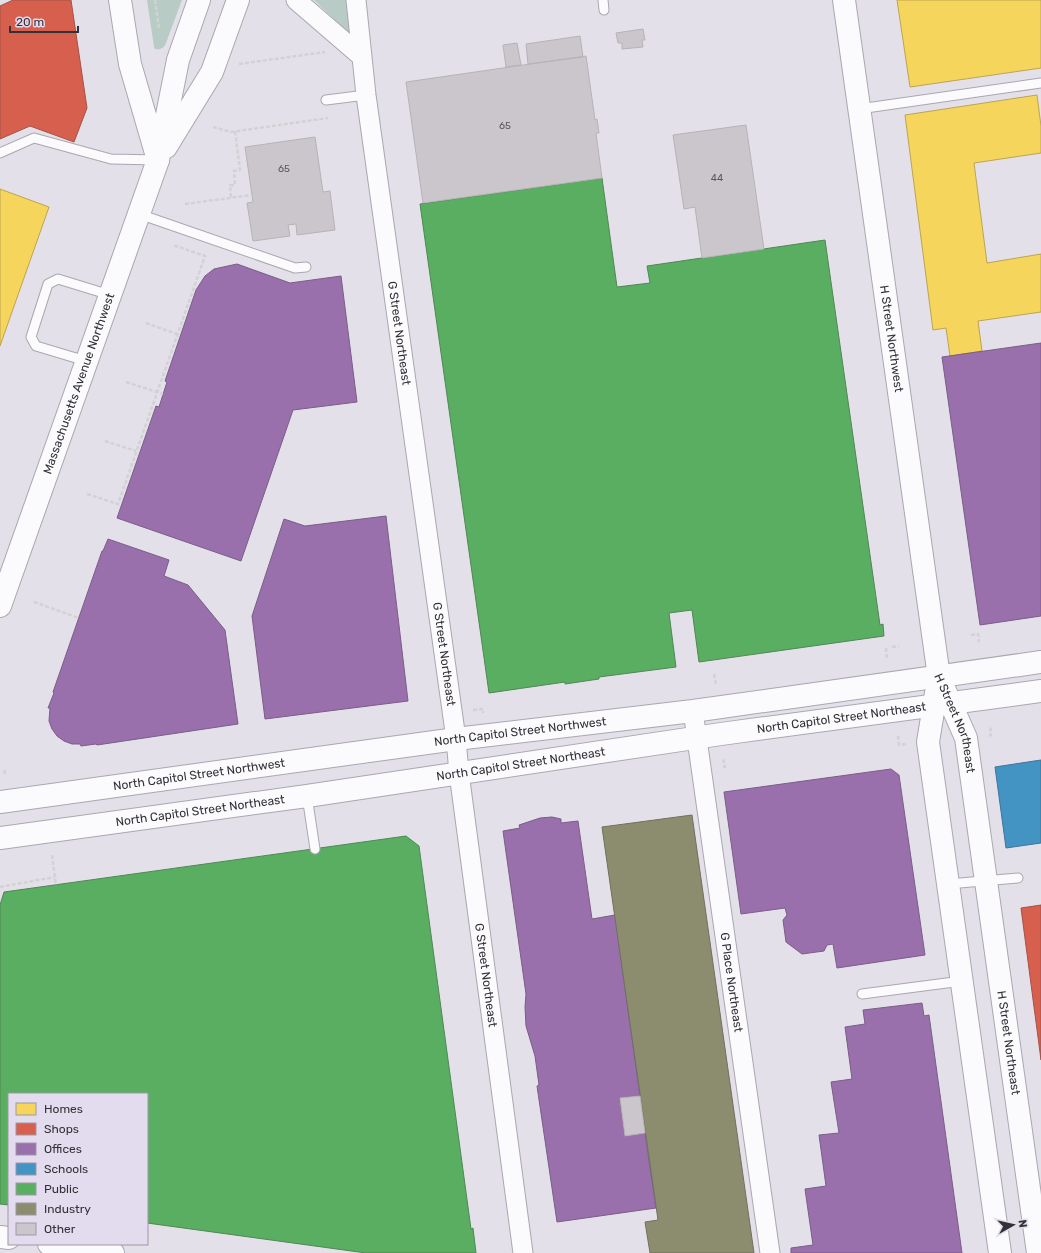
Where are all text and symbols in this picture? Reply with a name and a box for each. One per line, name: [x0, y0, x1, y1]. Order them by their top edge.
scale bar: [10, 8, 78, 34]
text: 20 m: [16, 15, 44, 29]
house number: 65: [499, 120, 511, 132]
house number: 65: [278, 163, 290, 175]
house number: 44: [711, 172, 723, 184]
street label: G Street Northeast: [385, 280, 414, 386]
street label: H Street Northwest: [877, 284, 906, 393]
street label: Massachusetts Avenue Northwest: [40, 291, 117, 476]
street label: G Street Northeast: [430, 601, 458, 707]
street label: H Street Northeast: [931, 671, 978, 774]
street label: North Capitol Street Northeast: [756, 699, 927, 736]
street label: North Capitol Street Northwest: [433, 714, 607, 749]
street label: North Capitol Street Northeast: [435, 744, 606, 784]
street label: North Capitol Street Northwest: [112, 756, 286, 793]
street label: North Capitol Street Northeast: [115, 792, 286, 829]
street label: G Street Northeast: [472, 922, 500, 1028]
street label: G Place Northeast: [718, 931, 746, 1033]
street label: H Street Northeast: [994, 990, 1023, 1096]
legend: [8, 1093, 148, 1245]
text: Homes: [44, 1102, 83, 1116]
text: Shops: [44, 1122, 79, 1136]
text: Offices: [44, 1142, 82, 1156]
text: Schools: [44, 1162, 88, 1176]
text: Public: [44, 1182, 79, 1196]
text: Industry: [44, 1202, 91, 1216]
north arrow: [993, 1205, 1033, 1245]
text: N: [1015, 1219, 1029, 1229]
text: Other: [44, 1222, 76, 1236]

